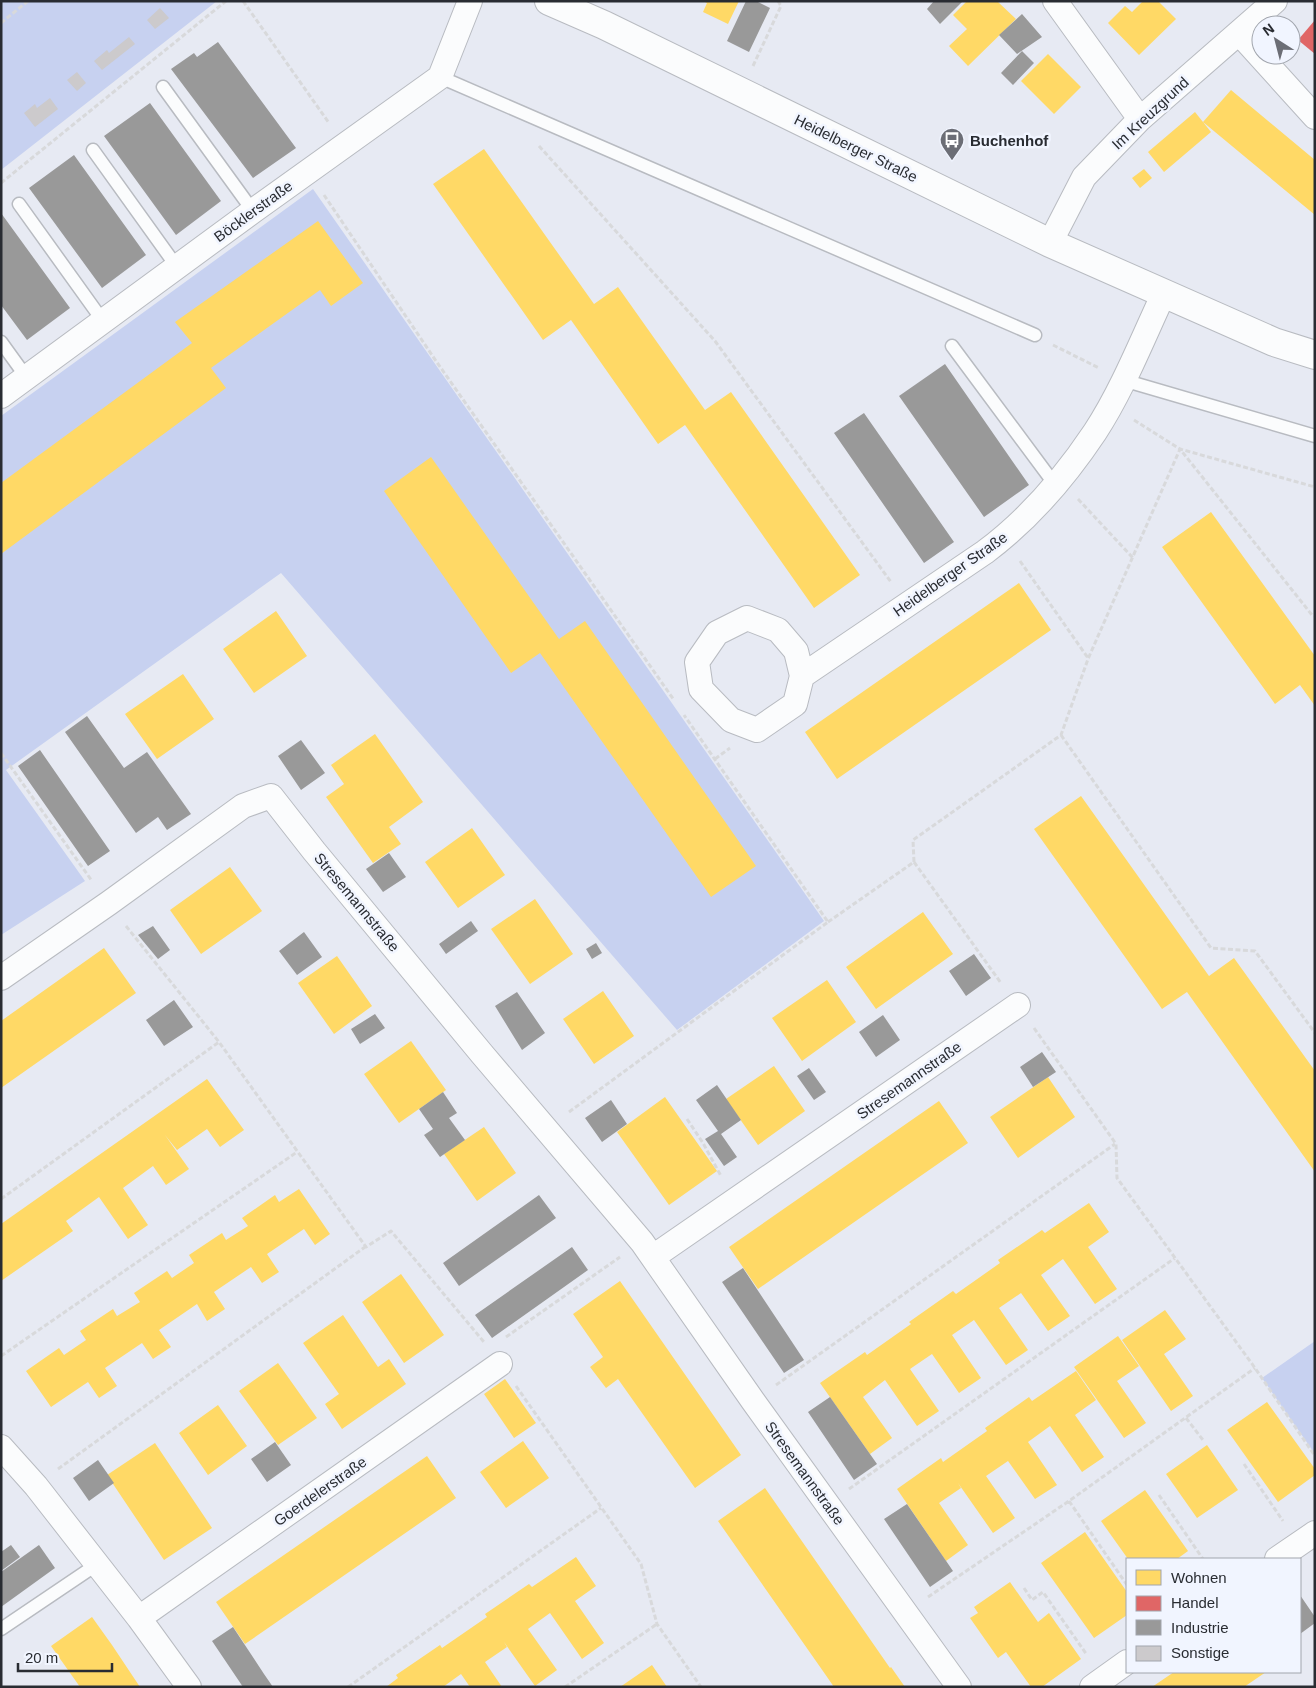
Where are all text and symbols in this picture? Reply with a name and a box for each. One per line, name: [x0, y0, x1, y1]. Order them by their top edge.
north arrow: [1251, 15, 1301, 65]
text: N: [1260, 20, 1277, 39]
street label: Im Kreuzgrund: [1108, 73, 1192, 153]
street label: Heidelberger Straße: [792, 111, 920, 185]
bus stop icon: Buchenhof: [939, 127, 965, 161]
place label: Buchenhof: [970, 132, 1049, 149]
street label: Böcklerstraße: [211, 177, 295, 245]
street label: Heidelberger Straße: [890, 528, 1010, 620]
street label: Stresemannstraße: [311, 849, 403, 955]
street label: Stresemannstraße: [854, 1038, 964, 1122]
street label: Stresemannstraße: [762, 1418, 848, 1528]
street label: Goerdelerstraße: [270, 1453, 370, 1529]
legend: [1126, 1558, 1301, 1673]
text: Wohnen: [1171, 1569, 1227, 1586]
text: Handel: [1171, 1594, 1219, 1611]
text: Industrie: [1171, 1619, 1229, 1636]
scale bar: [18, 1640, 111, 1672]
text: Sonstige: [1171, 1644, 1229, 1661]
text: 20 m: [25, 1649, 58, 1666]

